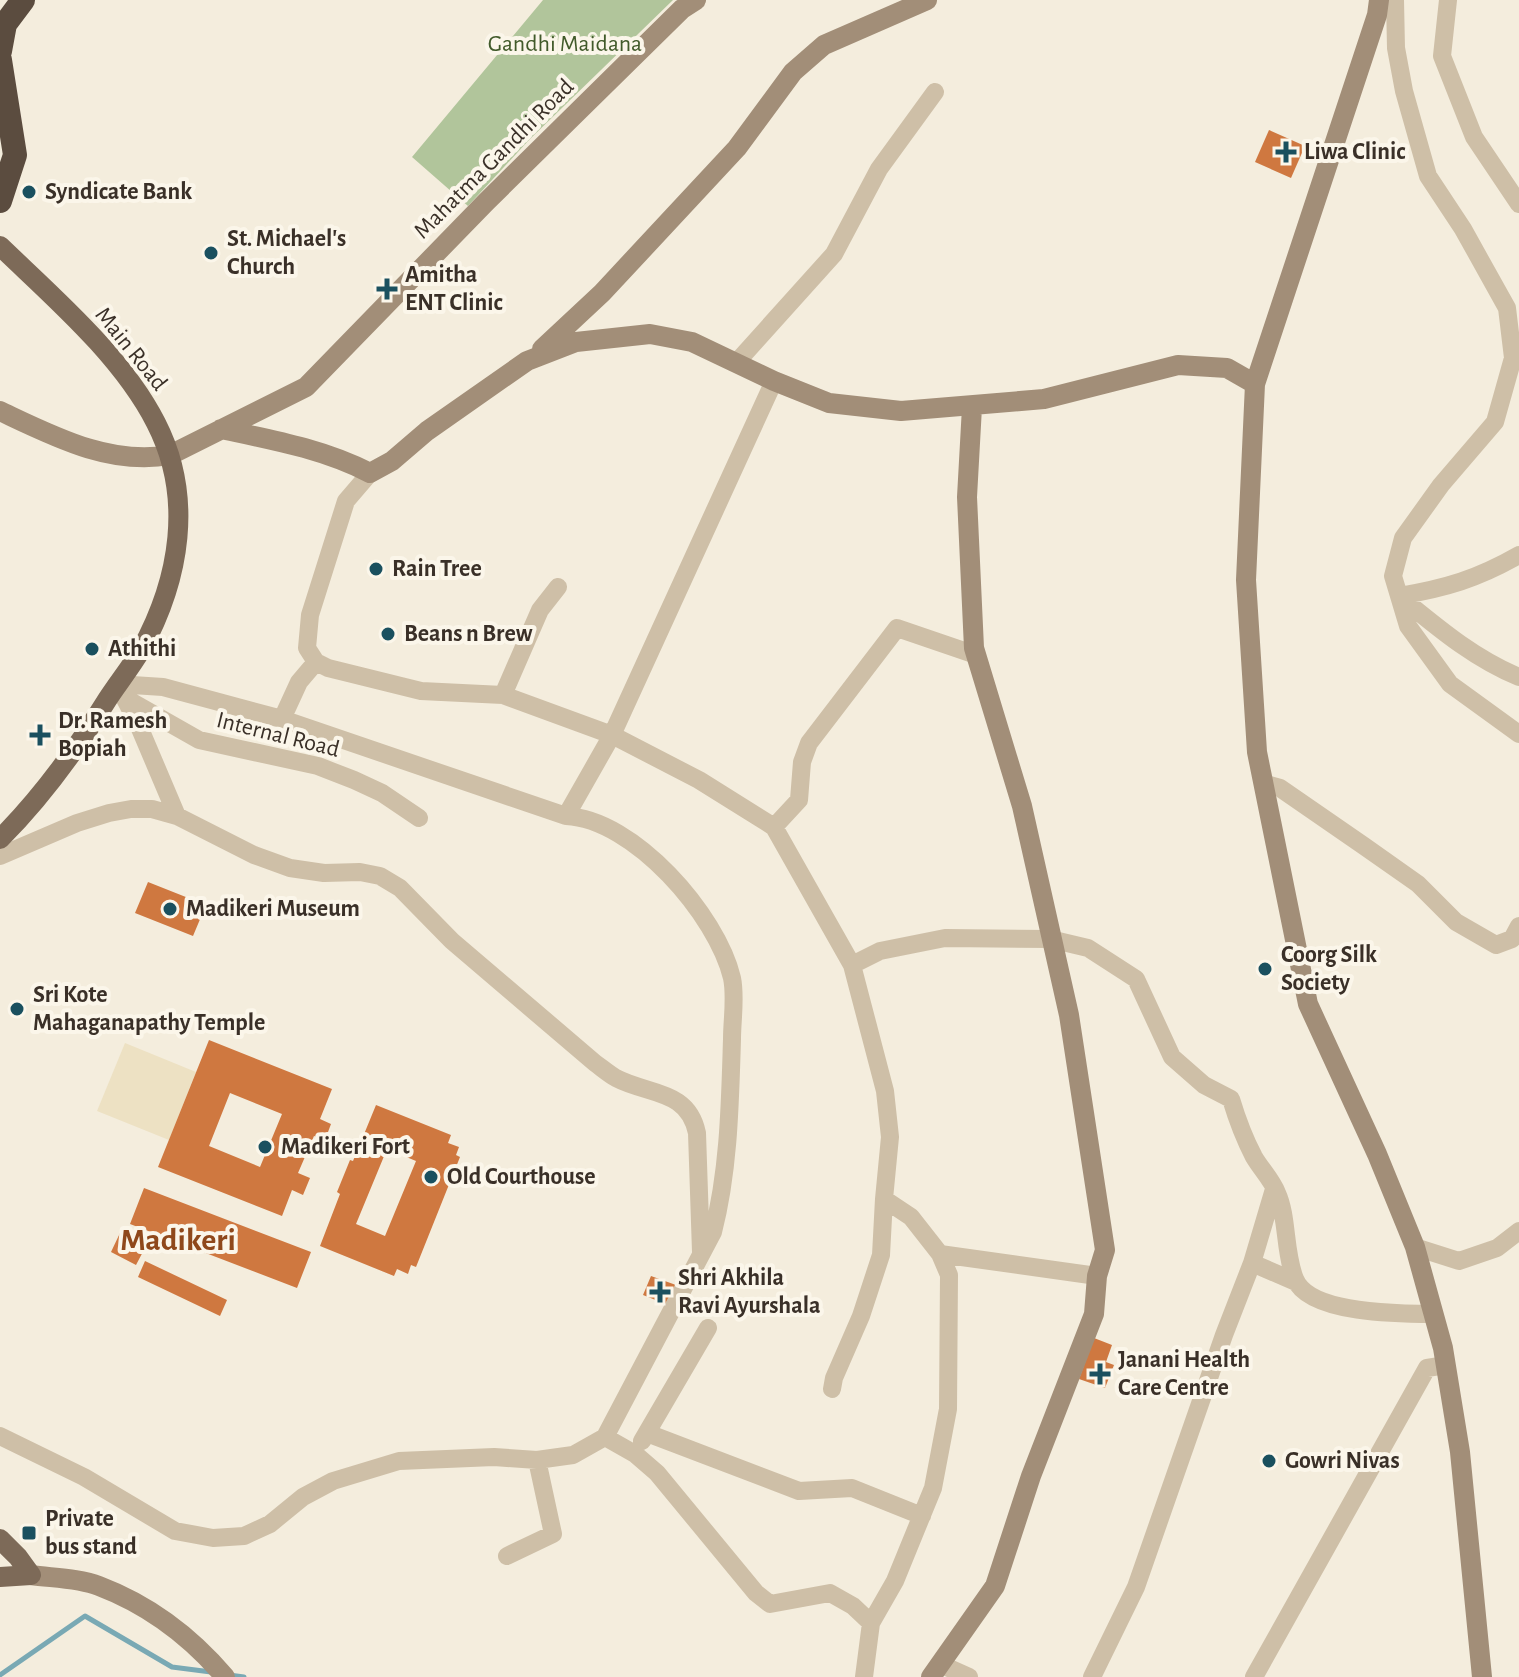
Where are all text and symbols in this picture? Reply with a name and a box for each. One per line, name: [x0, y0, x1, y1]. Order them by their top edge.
park label: Gandhi Maidana: [488, 32, 642, 56]
street label: Mahatma Gandhi Road: [409, 74, 579, 244]
place label: Liwa Clinic: [1304, 140, 1406, 164]
marker: Liwa Clinic: [1275, 141, 1297, 163]
place label: Syndicate Bank: [45, 180, 192, 204]
marker: Syndicate Bank: [20, 183, 38, 201]
place label: St. Michael's Church: [227, 227, 346, 279]
marker: St. Michael's Church: [202, 244, 220, 262]
place label: Amitha ENT Clinic: [405, 263, 503, 315]
marker: Amitha ENT Clinic: [376, 278, 398, 300]
street label: Main Road: [90, 303, 172, 395]
place label: Rain Tree: [392, 557, 482, 581]
marker: Rain Tree: [367, 560, 385, 578]
place label: Beans n Brew: [404, 622, 533, 646]
marker: Beans n Brew: [379, 625, 397, 643]
place label: Athithi: [108, 637, 176, 661]
marker: Athithi: [83, 640, 101, 658]
street label: Internal Road: [214, 708, 342, 762]
place label: Dr. Ramesh Bopiah: [58, 709, 167, 761]
marker: Dr. Ramesh Bopiah: [29, 724, 51, 746]
place label: Madikeri Museum: [186, 897, 360, 921]
marker: Madikeri Museum: [161, 900, 179, 918]
place label: Coorg Silk Society: [1281, 943, 1377, 995]
marker: Coorg Silk Society: [1256, 960, 1274, 978]
place label: Sri Kote Mahaganapathy Temple: [33, 983, 265, 1035]
marker: Sri Kote Mahaganapathy Temple: [8, 1000, 26, 1018]
place label: Madikeri Fort: [281, 1135, 410, 1159]
marker: Madikeri Fort: [256, 1138, 274, 1156]
place label: Old Courthouse: [447, 1165, 596, 1189]
marker: Old Courthouse: [422, 1168, 440, 1186]
district label: Madikeri: [120, 1224, 236, 1256]
place label: Shri Akhila Ravi Ayurshala: [678, 1266, 821, 1318]
marker: Shri Akhila Ravi Ayurshala: [649, 1281, 671, 1303]
place label: Janani Health Care Centre: [1118, 1348, 1250, 1400]
marker: Janani Health Care Centre: [1089, 1363, 1111, 1385]
place label: Gowri Nivas: [1285, 1449, 1400, 1473]
marker: Gowri Nivas: [1260, 1452, 1278, 1470]
place label: Private bus stand: [45, 1507, 137, 1559]
marker: Private bus stand: [20, 1524, 38, 1542]

